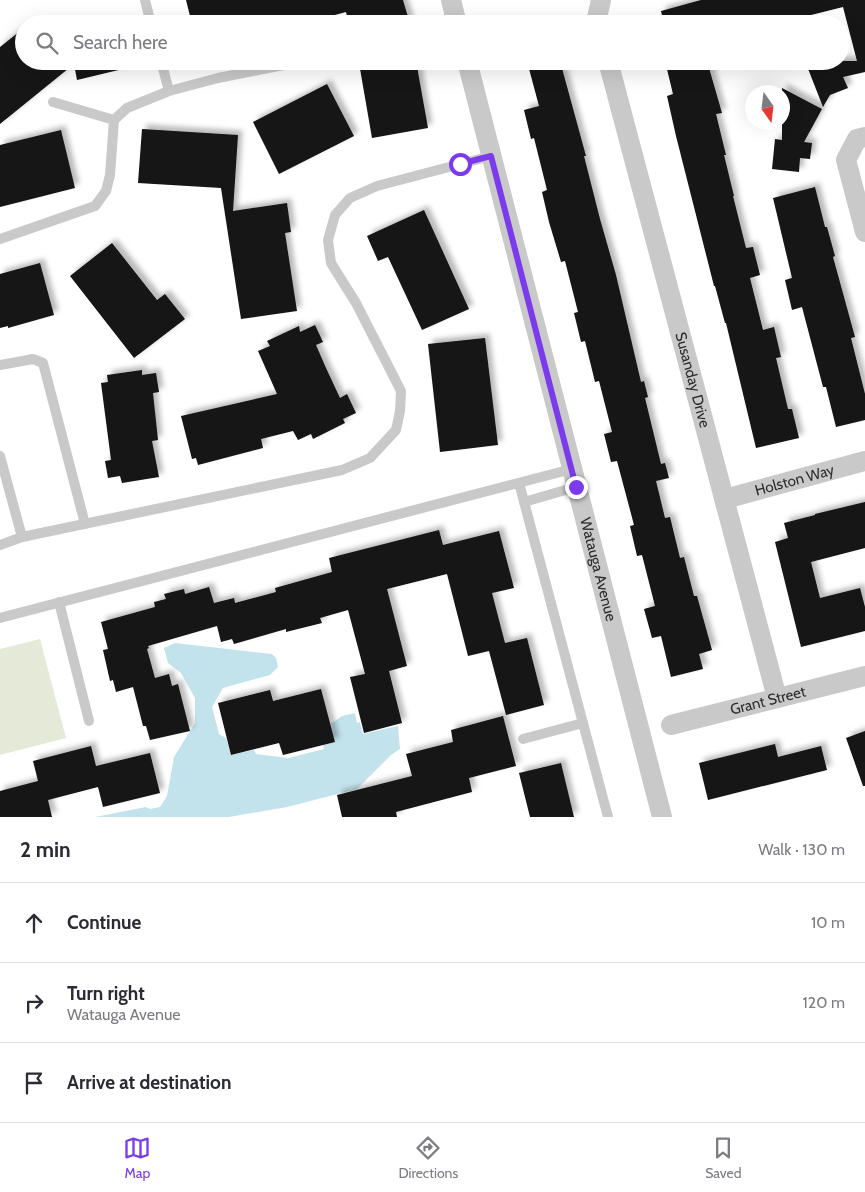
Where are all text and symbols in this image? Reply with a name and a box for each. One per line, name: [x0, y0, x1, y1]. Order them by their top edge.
search box: [15, 15, 850, 70]
icon: search: [33, 29, 61, 57]
text: Search here: [73, 31, 167, 54]
north arrow: [745, 85, 790, 130]
route start: [449, 153, 472, 176]
street label: Susanday Drive: [671, 330, 714, 430]
street label: Holston Way: [753, 461, 837, 499]
route end: [565, 476, 588, 499]
street label: Watauga Avenue: [576, 516, 620, 623]
street label: Grant Street: [728, 682, 808, 719]
text: 2 min: [20, 837, 71, 862]
text: Walk · 130 m: [758, 840, 845, 859]
icon: ahead: [20, 909, 48, 937]
text: Continue: [67, 911, 141, 934]
text: 10 m: [811, 913, 845, 932]
text: Turn right: [67, 982, 145, 1005]
icon: right: [20, 989, 48, 1017]
text: 120 m: [803, 993, 845, 1012]
text: Watauga Avenue: [67, 1005, 180, 1024]
icon: arrive: [20, 1069, 48, 1097]
text: Arrive at destination: [67, 1071, 231, 1094]
tab: Map: [123, 1134, 151, 1182]
tab: Directions: [398, 1134, 458, 1182]
tab: Saved: [705, 1134, 742, 1182]

